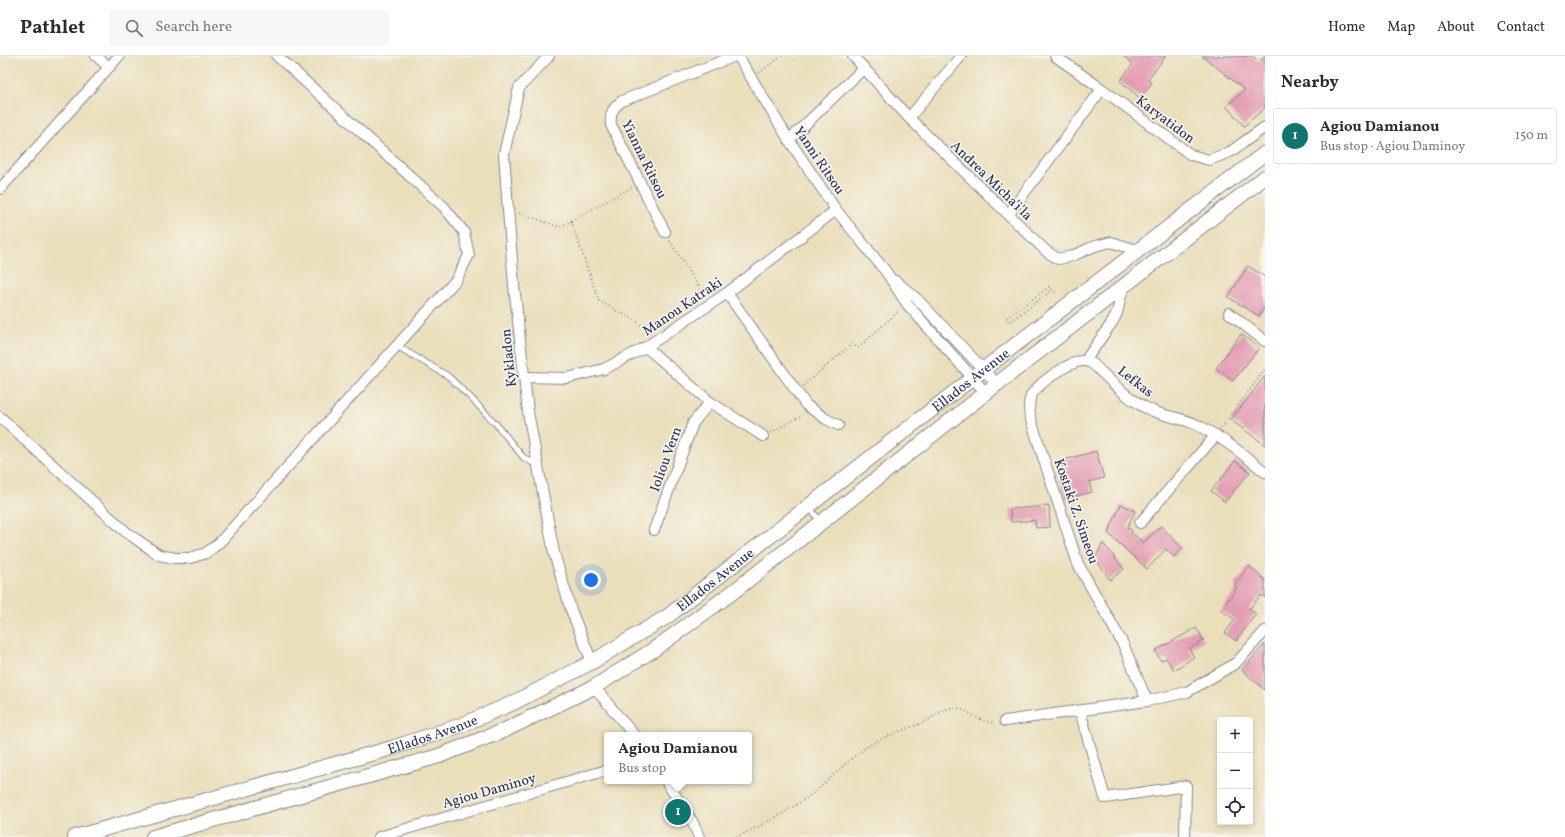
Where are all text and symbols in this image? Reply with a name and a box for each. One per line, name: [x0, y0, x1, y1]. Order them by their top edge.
search box: [109, 10, 389, 46]
text: Pathlet: [20, 15, 85, 41]
icon: search: [123, 17, 145, 39]
text: Search here: [155, 17, 232, 38]
text: Home: [1328, 18, 1365, 37]
text: Map: [1387, 18, 1415, 37]
text: About: [1437, 18, 1475, 37]
text: Contact: [1497, 18, 1545, 37]
text: Nearby: [1281, 71, 1339, 94]
street label: Karyatidon: [1132, 92, 1199, 149]
street label: Yianna Ritsou: [616, 117, 671, 202]
text: Agiou Damianou: [1320, 117, 1439, 138]
street label: Yanni Ritsou: [789, 123, 849, 199]
text: 1: [1292, 127, 1298, 145]
text: 150 m: [1515, 127, 1548, 145]
street label: Andrea Micha'i'la: [946, 137, 1036, 225]
text: Bus stop · Agiou Daminoy: [1320, 138, 1465, 156]
street label: Manou Katraki: [639, 274, 726, 341]
street label: Kykladon: [497, 328, 522, 388]
street label: Ellados Avenue: [928, 344, 1014, 417]
street label: Lefkas: [1113, 362, 1157, 402]
street label: Ioliou Vern: [646, 425, 687, 494]
street label: Kostaki Z. Simeou: [1049, 456, 1103, 567]
street label: Ellados Avenue: [673, 544, 759, 617]
your location: [581, 570, 601, 590]
street label: Ellados Avenue: [386, 711, 481, 760]
map controls: [1217, 717, 1253, 825]
button: +: [1217, 717, 1253, 753]
popup: [604, 732, 752, 784]
text: Agiou Damianou: [618, 739, 738, 760]
button: −: [1217, 753, 1253, 789]
text: Bus stop: [618, 760, 666, 778]
street label: Agiou Daminoy: [440, 769, 539, 814]
button: locate: [1217, 789, 1253, 825]
pin: 1: [665, 797, 691, 827]

